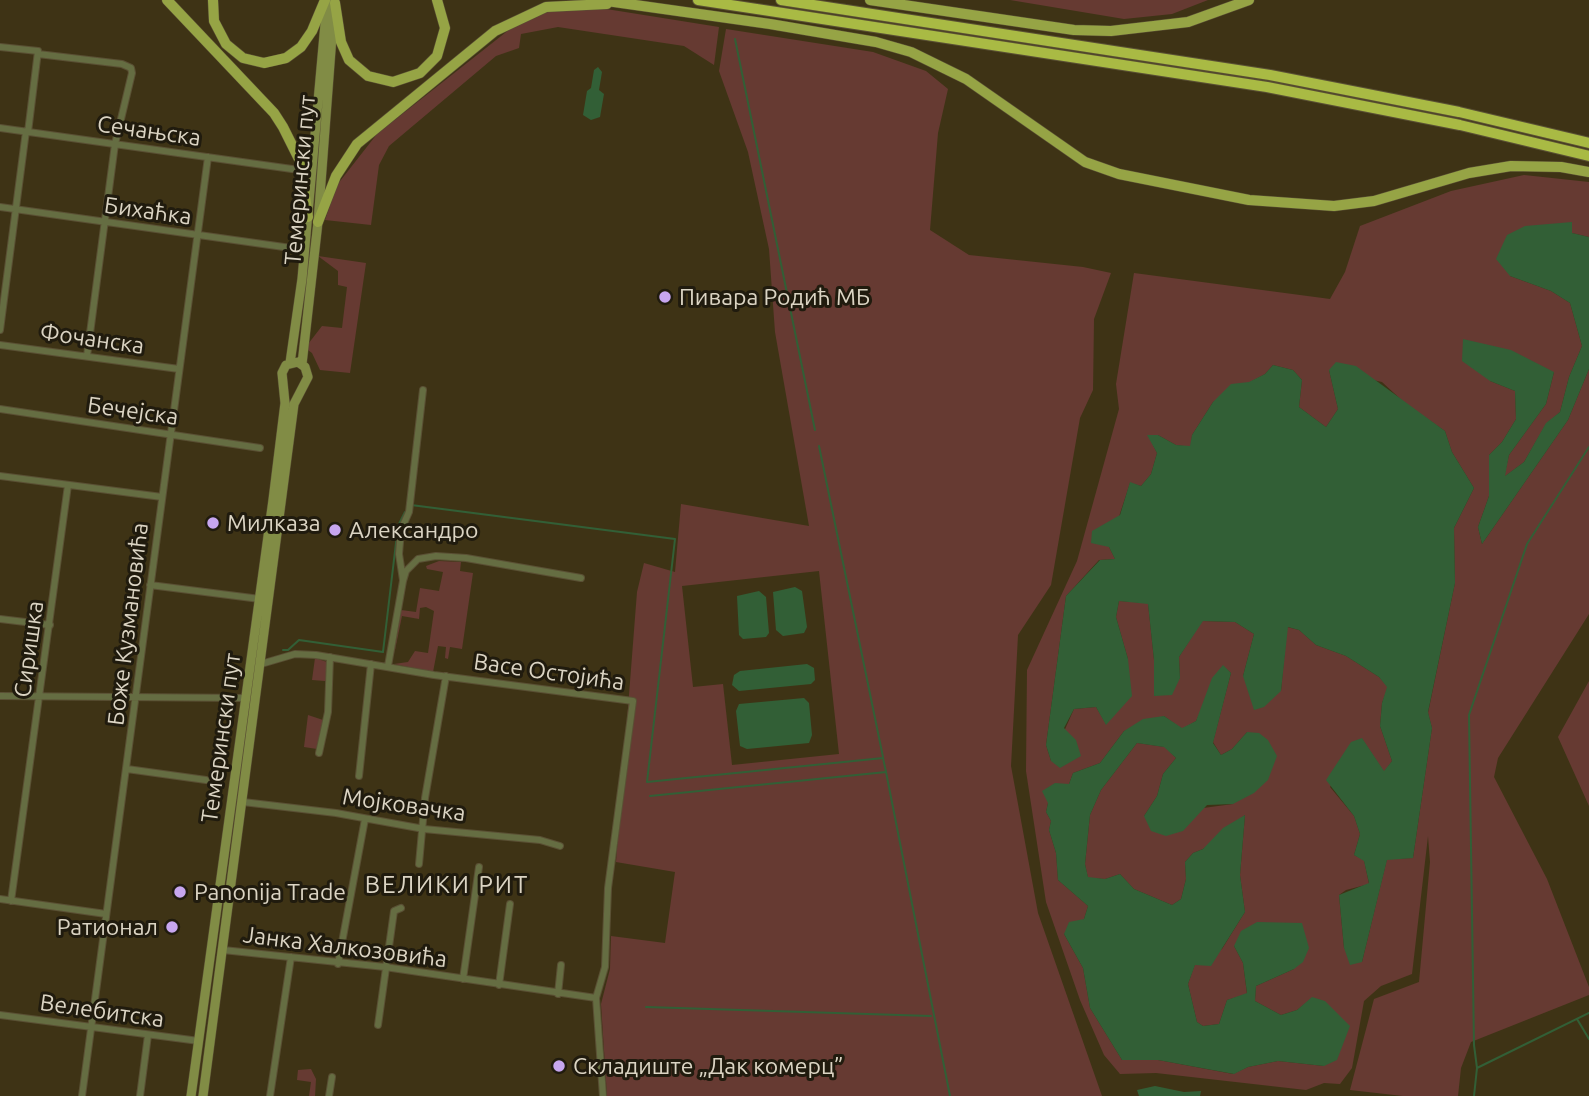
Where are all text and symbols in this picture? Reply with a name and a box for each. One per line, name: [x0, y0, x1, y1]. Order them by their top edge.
street label: Темерински пут: [279, 94, 321, 266]
street label: Сечањска: [95, 110, 203, 152]
street label: Бихаћка: [102, 191, 194, 231]
place label: Пивара Родић МБ: [679, 283, 870, 311]
marker: Пивара Родић МБ: [657, 289, 673, 305]
street label: Фочанска: [38, 318, 146, 360]
street label: Бечејска: [86, 391, 180, 431]
place label: Милказа: [227, 509, 321, 537]
marker: Милказа: [205, 515, 221, 531]
place label: Александро: [349, 516, 478, 544]
street label: Боже Кузмановића: [102, 521, 154, 727]
marker: Александро: [327, 522, 343, 538]
street label: Сиришка: [9, 599, 49, 699]
street label: Васе Остојића: [472, 648, 626, 696]
street label: Темерински пут: [195, 652, 247, 824]
street label: Мојковачка: [341, 783, 467, 827]
district label: ВЕЛИКИ РИТ: [366, 871, 528, 899]
place label: Panonija Trade: [194, 878, 346, 906]
marker: Panonija Trade: [172, 884, 188, 900]
place label: Ратионал: [57, 913, 158, 941]
marker: Ратионал: [164, 919, 180, 935]
street label: Јанка Халкозовића: [241, 921, 449, 973]
street label: Велебитска: [38, 989, 166, 1033]
place label: Складиште „Дак комерц”: [573, 1052, 844, 1080]
marker: Складиште „Дак комерц”: [551, 1058, 567, 1074]

